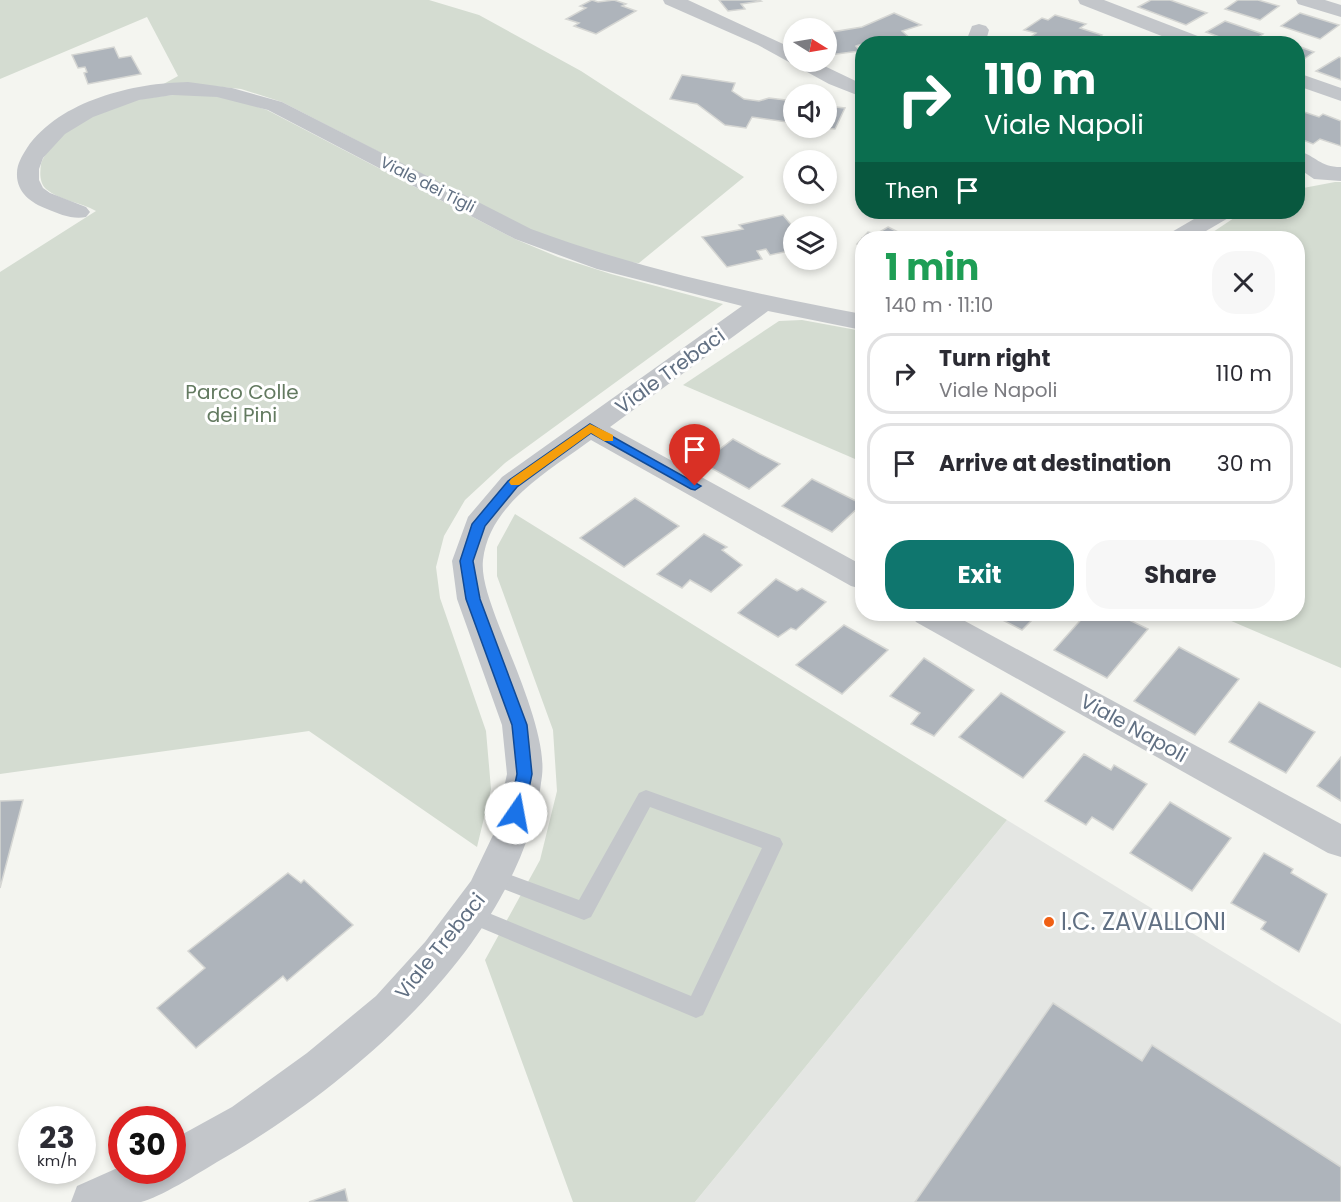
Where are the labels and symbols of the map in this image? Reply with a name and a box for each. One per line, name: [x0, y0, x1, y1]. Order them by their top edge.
north arrow: [783, 18, 837, 72]
street label: Viale dei Tigli: [376, 151, 479, 218]
street label: Viale Trebaci: [609, 322, 731, 420]
park label: Parco Colle dei Pini: [185, 378, 299, 429]
pin: [669, 424, 720, 486]
street label: Viale Napoli: [1075, 687, 1193, 769]
position arrow: [484, 781, 548, 845]
street label: Viale Trebaci: [388, 887, 492, 1005]
place label: I.C. ZAVALLONI: [1061, 905, 1226, 938]
marker: I.C. ZAVALLONI: [1042, 915, 1056, 929]
speed limit sign: 30: [108, 1106, 186, 1184]

